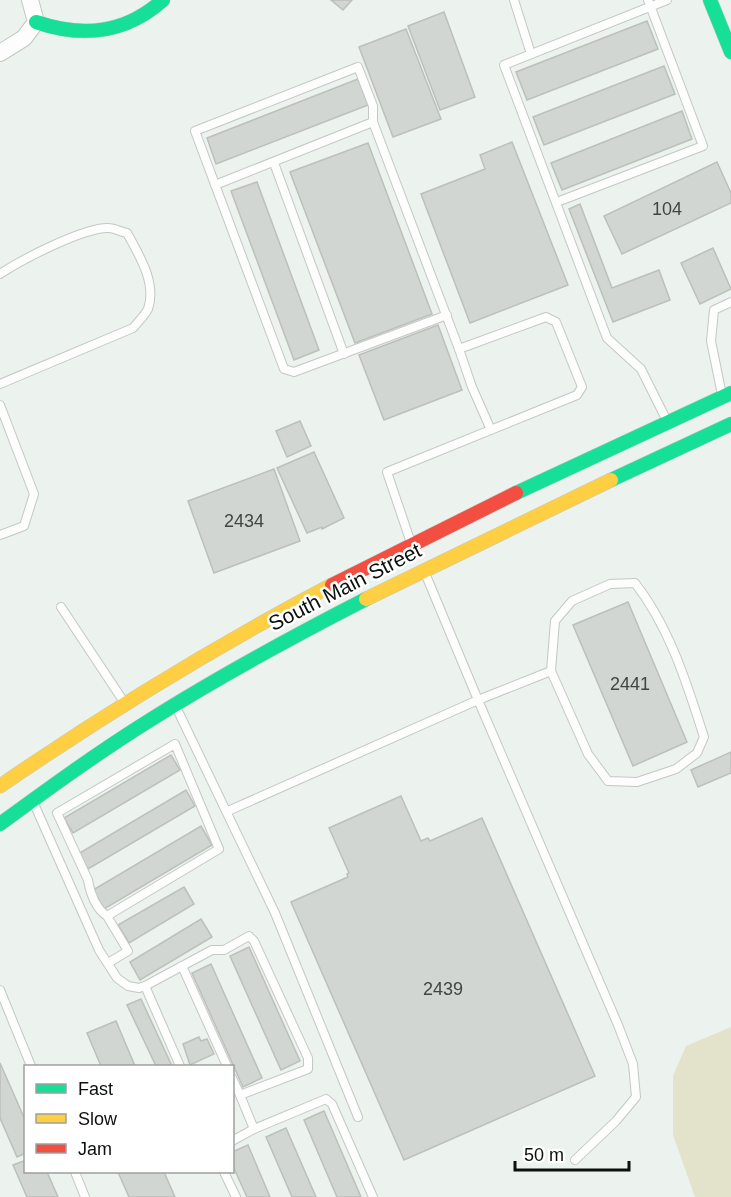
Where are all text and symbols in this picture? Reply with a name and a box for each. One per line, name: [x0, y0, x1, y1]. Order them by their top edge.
house number: 104: [652, 199, 682, 219]
house number: 2434: [224, 511, 264, 531]
street label: South Main Street: [265, 538, 425, 635]
house number: 2441: [610, 674, 650, 694]
house number: 2439: [423, 979, 463, 999]
legend: [24, 1065, 234, 1173]
text: Fast: [78, 1079, 113, 1099]
text: Slow: [78, 1109, 118, 1129]
scale bar: [515, 1134, 629, 1172]
text: Jam: [78, 1139, 112, 1159]
text: 50 m: [524, 1145, 564, 1165]

